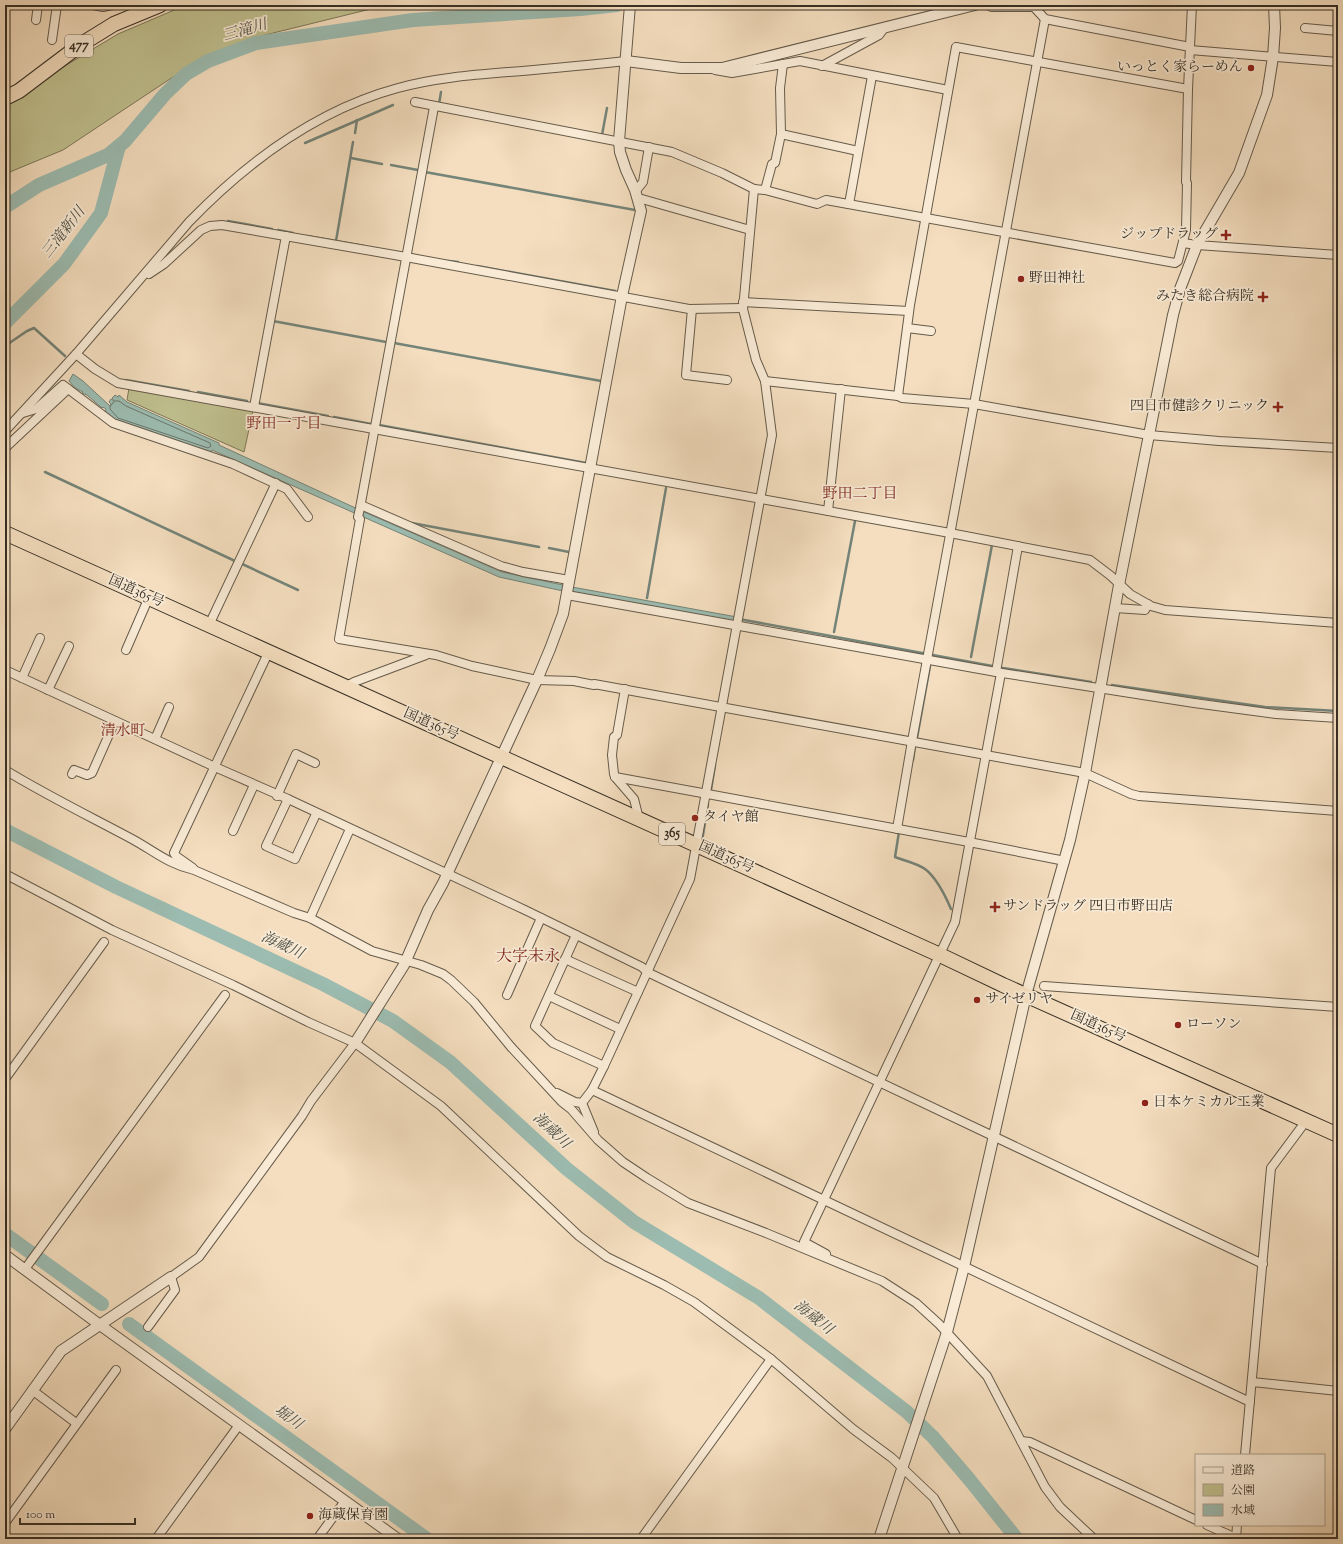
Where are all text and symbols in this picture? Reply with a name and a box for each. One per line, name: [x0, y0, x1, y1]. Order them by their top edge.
water label: 三滝川: [220, 14, 271, 47]
road number: 477: [65, 35, 93, 57]
place label: いっとく家らーめん: [1117, 58, 1243, 78]
marker: いっとく家らーめん: [1246, 63, 1256, 73]
water label: 三滝新川: [37, 201, 92, 263]
place label: ジップドラッグ: [1120, 225, 1218, 245]
marker: ジップドラッグ: [1221, 230, 1231, 240]
place label: 野田神社: [1029, 269, 1085, 289]
marker: 野田神社: [1016, 274, 1026, 284]
place label: みたき総合病院: [1156, 287, 1254, 307]
marker: みたき総合病院: [1257, 291, 1269, 303]
place label: 四日市健診クリニック: [1130, 397, 1269, 417]
marker: 四日市健診クリニック: [1272, 401, 1284, 413]
district label: 野田一丁目: [246, 414, 322, 435]
district label: 野田二丁目: [822, 484, 898, 505]
street label: 国道365号: [105, 571, 167, 613]
street label: 国道365号: [400, 704, 462, 746]
district label: 清水町: [100, 721, 146, 742]
place label: タイヤ館: [703, 808, 759, 828]
marker: タイヤ館: [690, 813, 700, 823]
road number: 365: [659, 823, 685, 845]
street label: 国道365号: [695, 837, 757, 879]
place label: サンドラッグ 四日市野田店: [1003, 897, 1173, 917]
marker: サンドラッグ 四日市野田店: [990, 902, 1000, 912]
water label: 海蔵川: [257, 927, 309, 966]
district label: 大字末永: [496, 946, 560, 969]
place label: サイゼリヤ: [985, 990, 1053, 1010]
marker: サイゼリヤ: [972, 995, 982, 1005]
street label: 国道365号: [1067, 1006, 1129, 1048]
place label: ローソン: [1186, 1015, 1241, 1035]
marker: ローソン: [1173, 1020, 1183, 1030]
place label: 日本ケミカル工業: [1153, 1093, 1265, 1113]
marker: 日本ケミカル工業: [1140, 1098, 1150, 1108]
water label: 海蔵川: [527, 1108, 576, 1155]
water label: 海蔵川: [789, 1296, 839, 1341]
water label: 堀川: [270, 1401, 308, 1436]
legend: [1195, 1454, 1325, 1526]
text: 道路: [1231, 1462, 1255, 1480]
text: 公園: [1231, 1482, 1255, 1500]
scale bar: [20, 1500, 135, 1526]
text: 水域: [1231, 1502, 1255, 1520]
text: 100 m: [26, 1506, 55, 1524]
place label: 海蔵保育園: [318, 1506, 388, 1526]
marker: 海蔵保育園: [305, 1511, 315, 1521]

